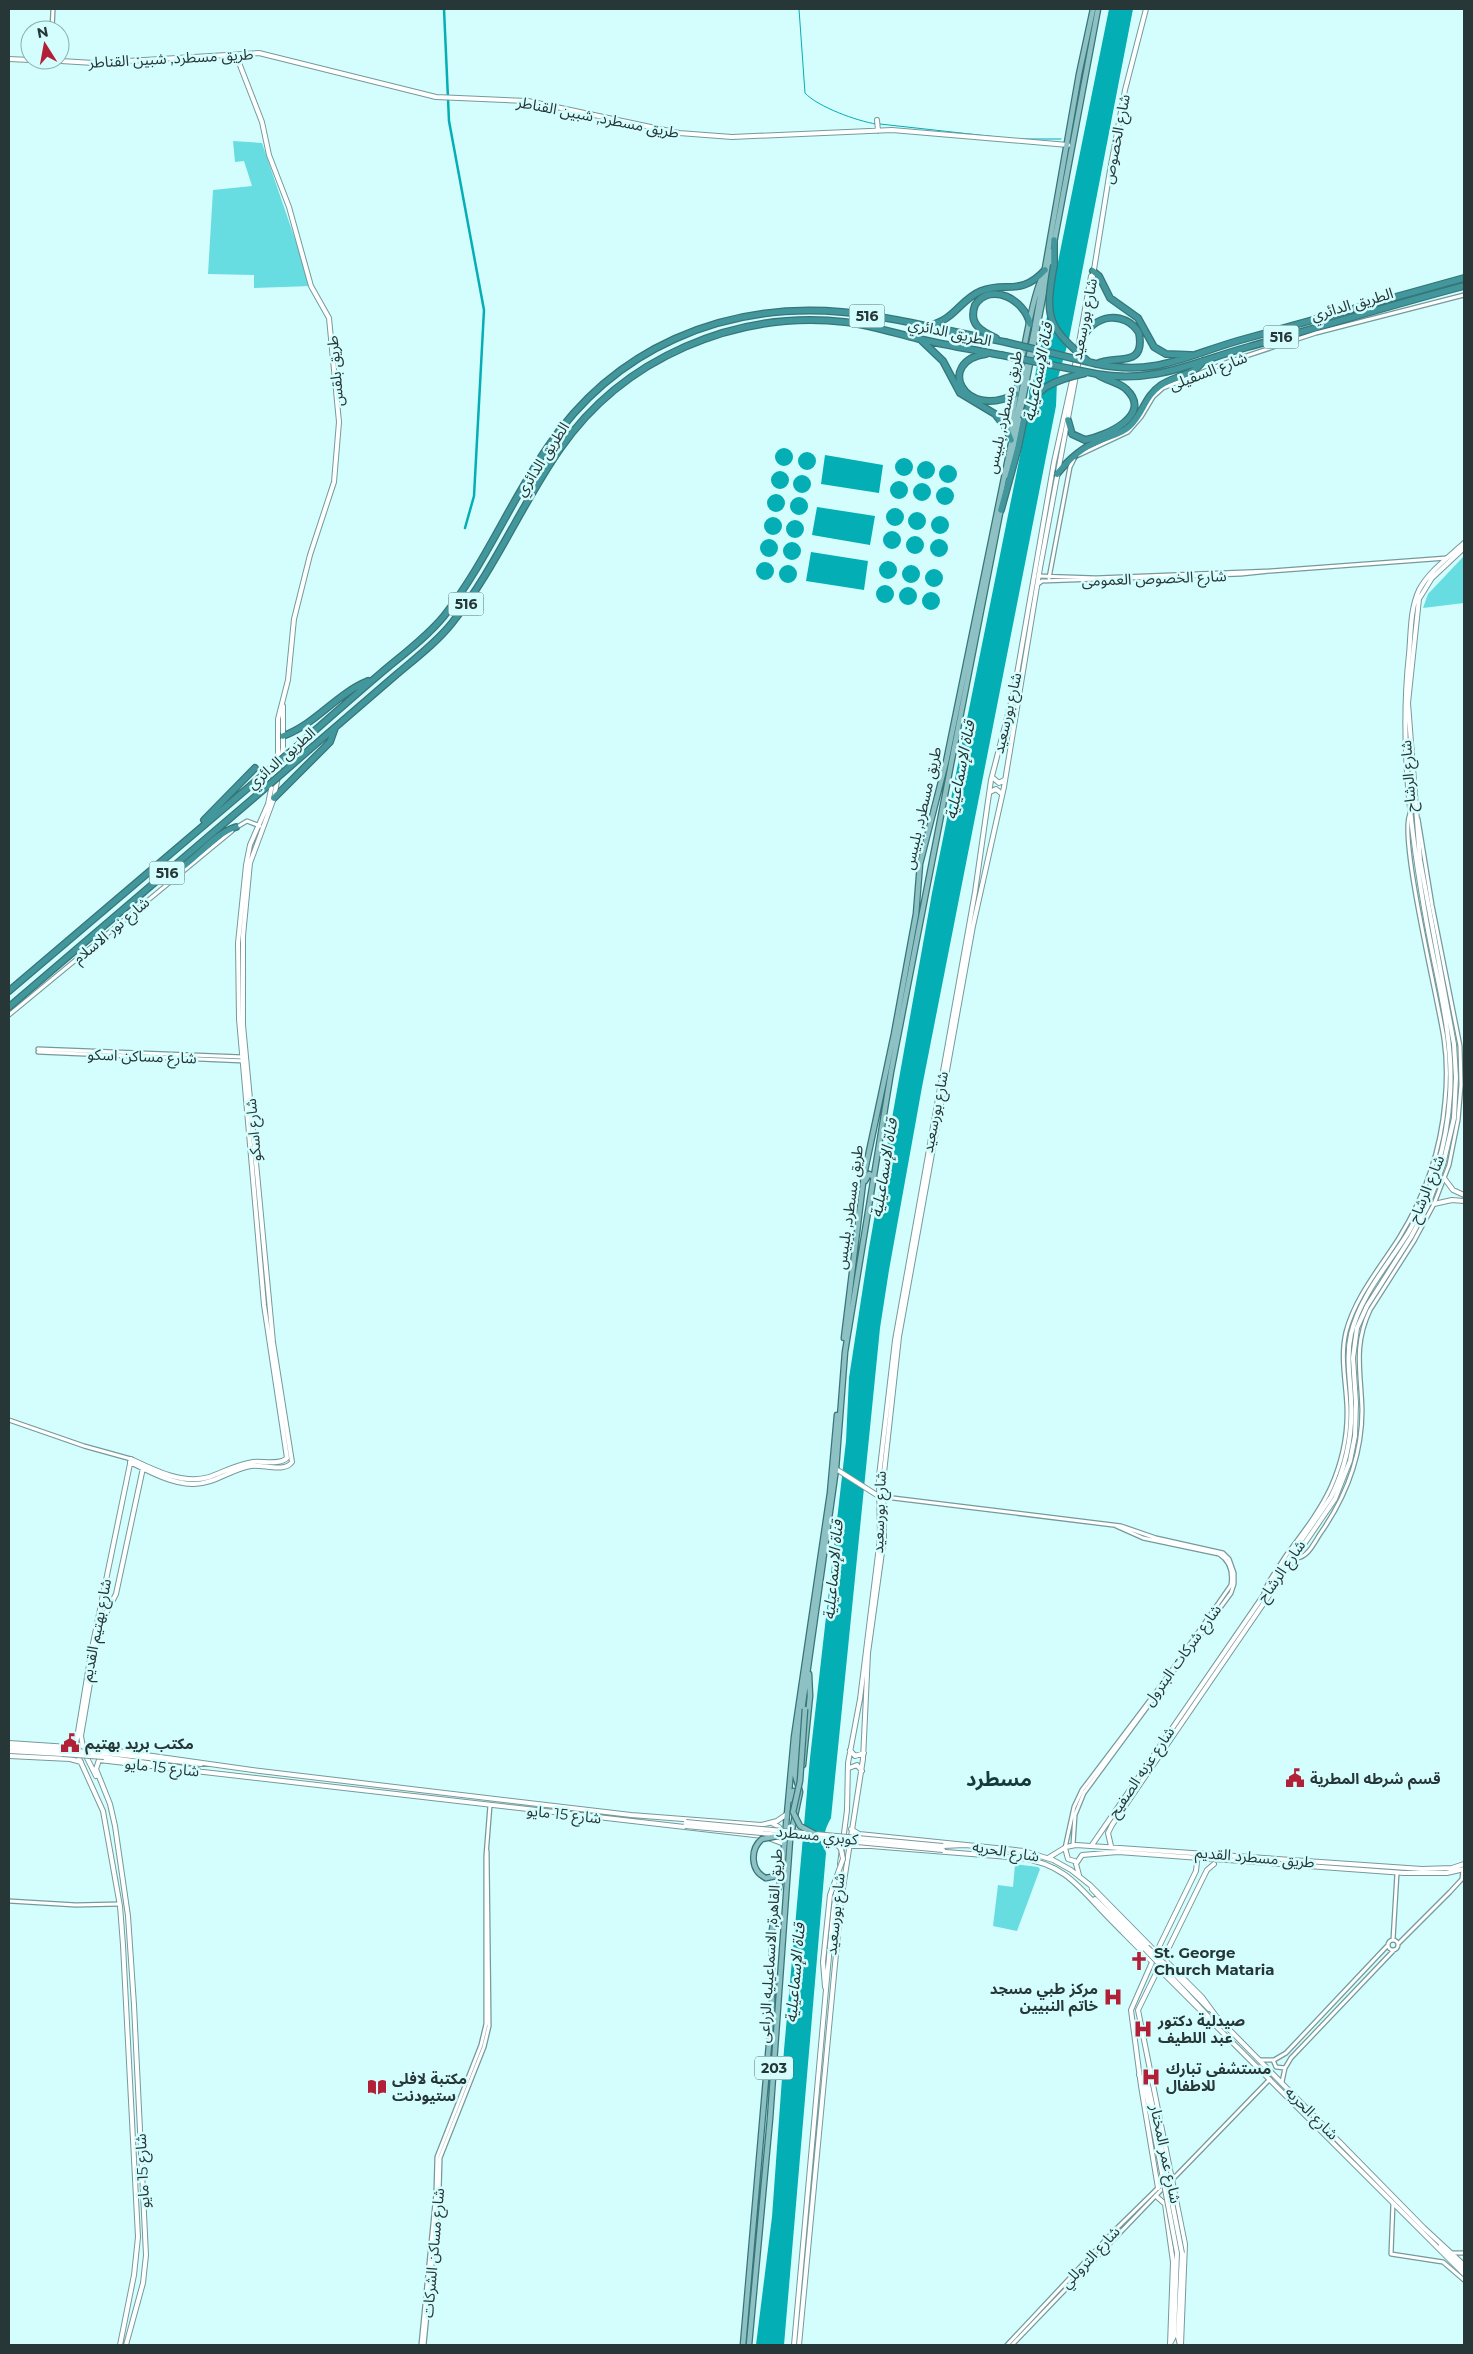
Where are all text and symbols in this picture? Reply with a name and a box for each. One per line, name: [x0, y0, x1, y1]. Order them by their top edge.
north arrow: [20, 20, 70, 70]
text: N: [35, 22, 50, 42]
street label: طريق مسطرد, شبين القناطر: [87, 44, 254, 73]
street label: طريق مسطرد, شبين القناطر: [514, 92, 681, 143]
street label: شارع الخصوص: [1098, 92, 1137, 186]
street label: شارع بورسعيد: [1067, 276, 1104, 362]
street label: الطريق الدائري: [1309, 283, 1396, 327]
road number: 516: [850, 304, 884, 328]
street label: الطريق الدائري: [906, 314, 993, 353]
water label: قناة الإسماعيلية: [1019, 320, 1058, 423]
road number: 516: [1264, 326, 1298, 348]
street label: طريق بلقس: [322, 335, 349, 407]
street label: شارع السقيلى: [1166, 347, 1251, 397]
street label: طريق مسطرد, بلبيس: [982, 349, 1027, 476]
street label: الطريق الدائري: [511, 418, 575, 501]
street label: شارع الخصوص العمومى: [1081, 566, 1227, 593]
road number: 516: [448, 592, 484, 616]
street label: شارع بورسعيد: [988, 670, 1029, 756]
water label: قناة الإسماعيلية: [941, 718, 980, 821]
street label: الطريق الدائري: [243, 723, 321, 795]
street label: شارع الرشاح: [1396, 739, 1423, 812]
street label: طريق مسطرد, بلبيس: [899, 745, 946, 872]
road number: 516: [150, 861, 184, 884]
street label: شارع نور الاسلام: [69, 892, 155, 970]
street label: شارع مساكن اسكو: [87, 1045, 197, 1070]
street label: شارع بورسعيد: [918, 1069, 955, 1155]
street label: شارع اسكو: [241, 1097, 268, 1162]
water label: قناة الإسماعيلية: [867, 1116, 902, 1219]
street label: طريق مسطرد, بلبيس: [831, 1144, 868, 1271]
street label: شارع الرشاح: [1404, 1152, 1451, 1227]
street label: شارع بورسعيد: [868, 1470, 893, 1554]
water label: قناة الإسماعيلية: [819, 1518, 848, 1621]
street label: شارع الرشاح: [1253, 1536, 1312, 1608]
street label: شارع بهتيم القديم: [77, 1577, 118, 1684]
street label: شارع شركات البترول: [1139, 1600, 1228, 1711]
street label: شارع عزبه الصفيح: [1104, 1723, 1181, 1823]
public building icon: مكتب بريد بهتيم: [59, 1732, 81, 1754]
place label: مكتب بريد بهتيم: [85, 1734, 194, 1755]
street label: شارع 15 مايو: [123, 1754, 200, 1783]
district label: مسطرد: [966, 1767, 1032, 1791]
public building icon: قسم شرطه المطرية: [1284, 1767, 1306, 1789]
place label: قسم شرطه المطرية: [1310, 1769, 1441, 1790]
street label: شارع 15 مايو: [525, 1801, 602, 1830]
street label: كوبري مسطرد: [775, 1821, 860, 1851]
street label: شارع الحريه: [971, 1836, 1041, 1869]
street label: طريق مسطرد القديم: [1194, 1842, 1316, 1874]
street label: طريق القاهرة, الاسماعيليه الزراعى: [754, 1848, 787, 2044]
street label: شارع بورسعيد: [821, 1872, 852, 1956]
water label: قناة الإسماعيلية: [781, 1921, 810, 2024]
place label: St. George Church Mataria: [1154, 1943, 1275, 1979]
church icon: St. George Church Mataria: [1128, 1950, 1150, 1972]
place label: مركز طبي مسجد خاتم النبيين: [990, 1979, 1099, 2017]
hospital icon: مركز طبي مسجد خاتم النبيين: [1102, 1986, 1124, 2008]
place label: صيدلية دكتور عبد اللطيف: [1157, 2011, 1246, 2047]
hospital icon: صيدلية دكتور عبد اللطيف: [1132, 2018, 1154, 2040]
road number: 203: [755, 2056, 793, 2080]
place label: مستشفى تبارك للاطفال: [1166, 2059, 1271, 2095]
hospital icon: مستشفى تبارك للاطفال: [1140, 2066, 1162, 2088]
place label: مكتبة لافلى ستيودنت: [392, 2069, 467, 2105]
library icon: مكتبة لافلى ستيودنت: [366, 2076, 388, 2098]
street label: شارع الحريه: [1279, 2082, 1343, 2146]
street label: شارع عمر المختار: [1143, 2102, 1186, 2206]
street label: شارع 15 مايو: [131, 2133, 156, 2209]
street label: شارع مساكن الشركات: [418, 2187, 451, 2319]
street label: شارع التروللي: [1056, 2222, 1126, 2294]

